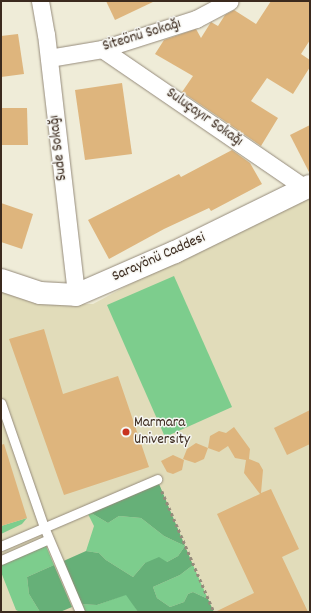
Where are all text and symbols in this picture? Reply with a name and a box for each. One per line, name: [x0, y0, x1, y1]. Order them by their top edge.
street label: Siteönü Sokağı: [101, 16, 183, 56]
street label: Suluçayır Sokağı: [162, 85, 246, 151]
street label: Sude Sokağı: [46, 114, 72, 182]
street label: Sarayönü Caddesi: [110, 229, 208, 287]
place label: Marmara University: [134, 414, 190, 449]
marker: Marmara University: [121, 427, 131, 437]

